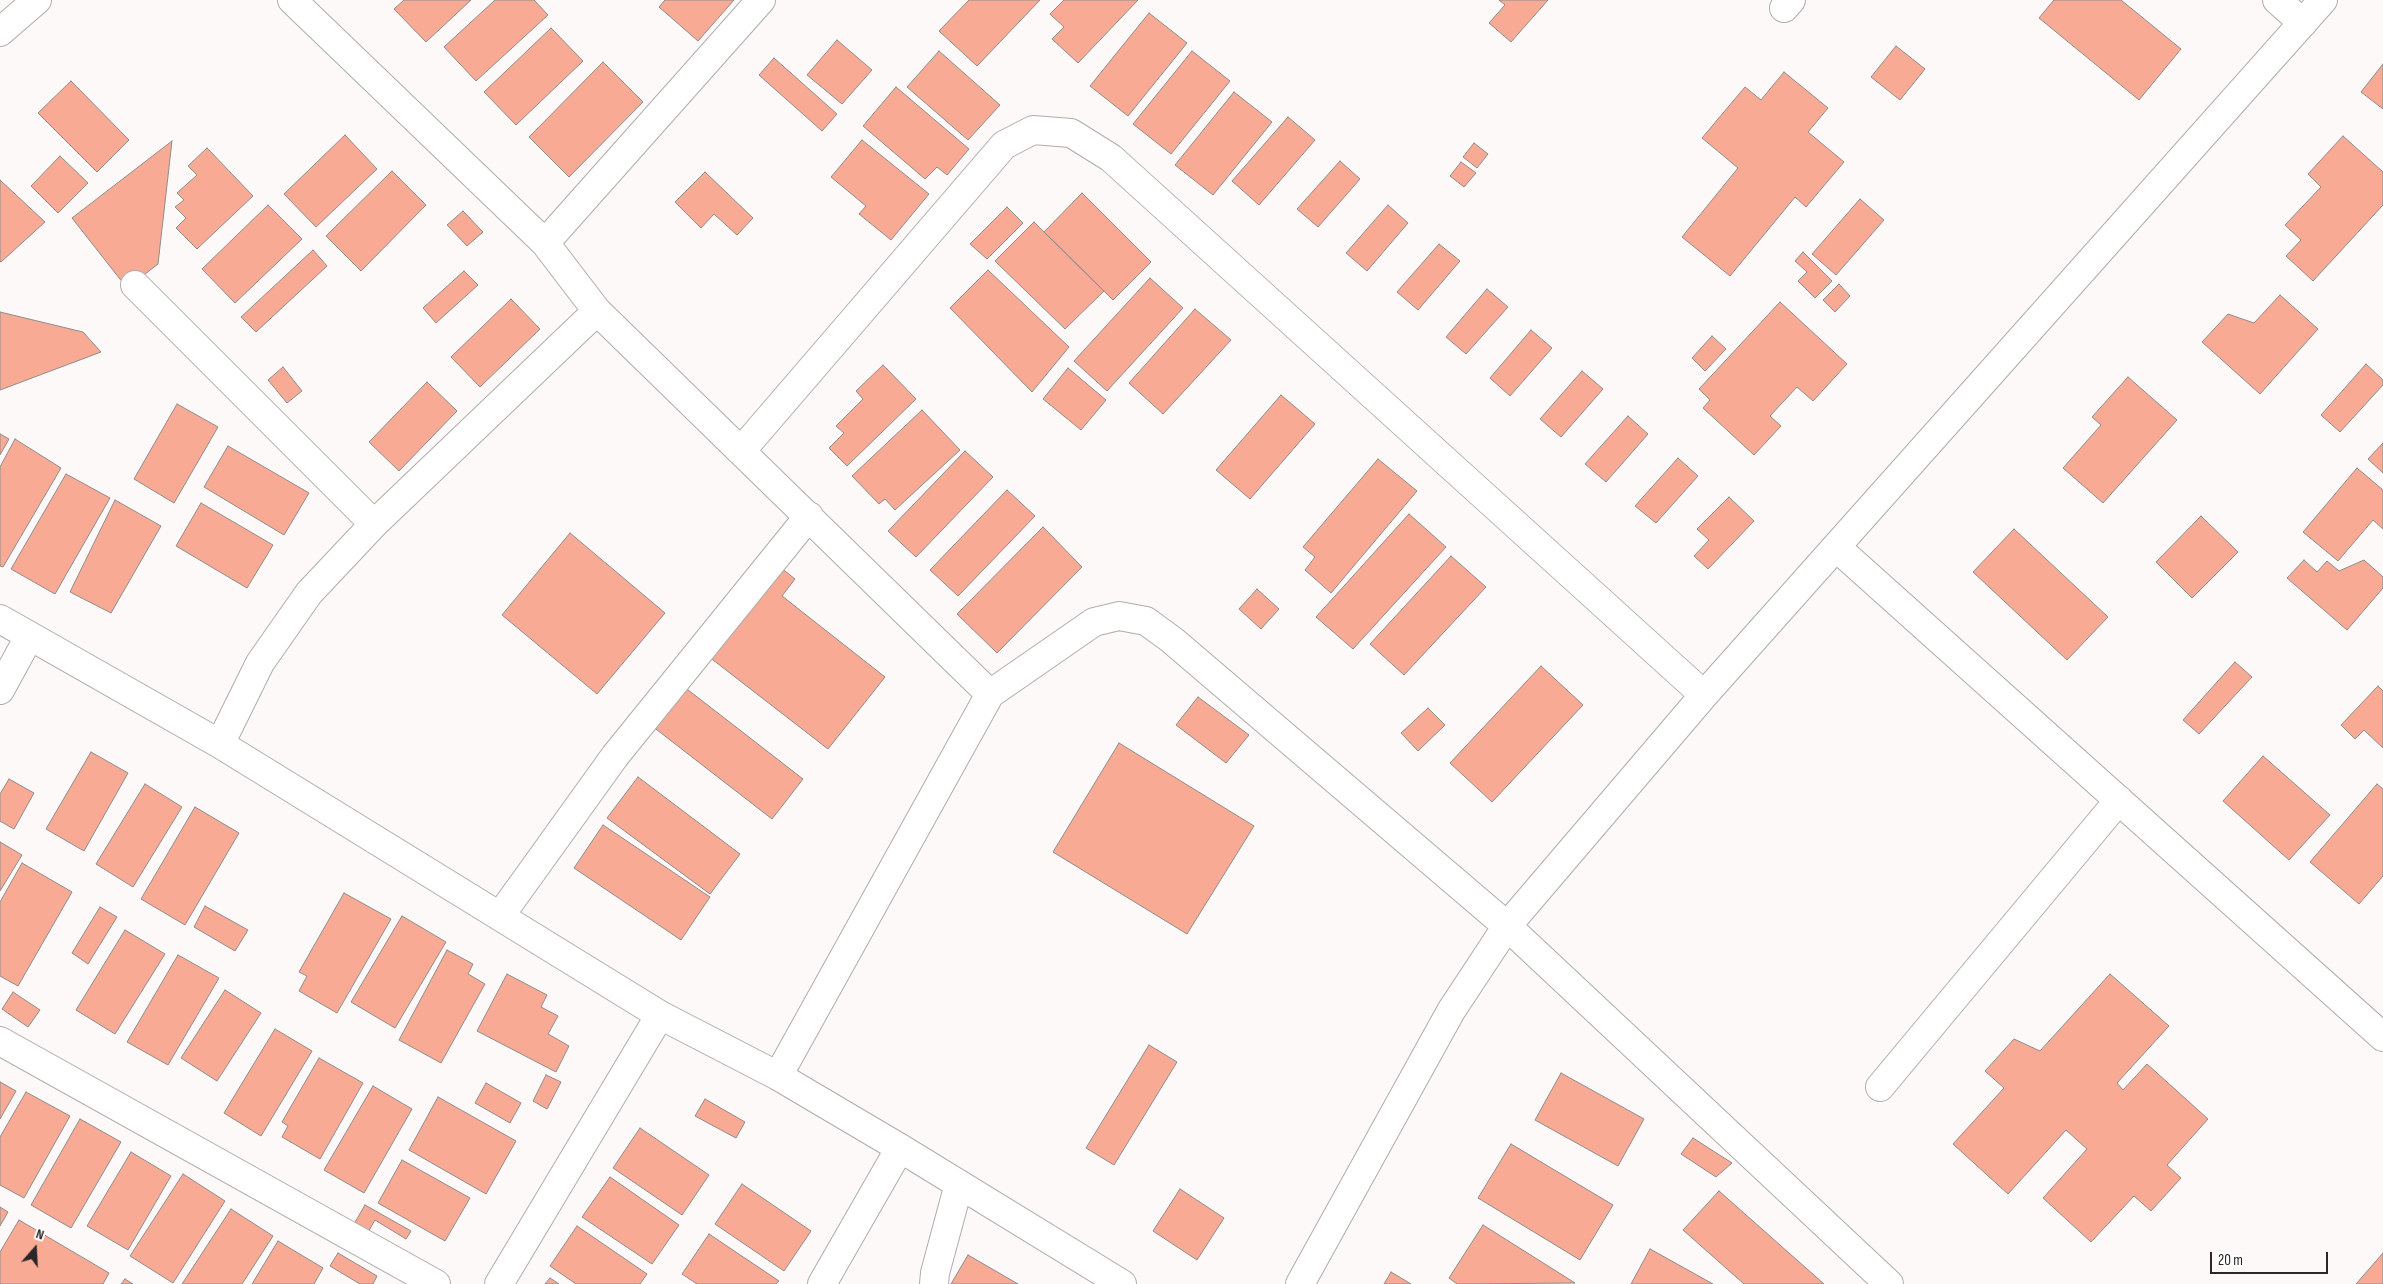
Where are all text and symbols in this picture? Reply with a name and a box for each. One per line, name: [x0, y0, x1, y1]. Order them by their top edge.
north arrow: [10, 1224, 60, 1274]
text: N: [34, 1225, 46, 1244]
scale bar: [2213, 1242, 2330, 1274]
text: 20 m: [2218, 1251, 2243, 1270]

